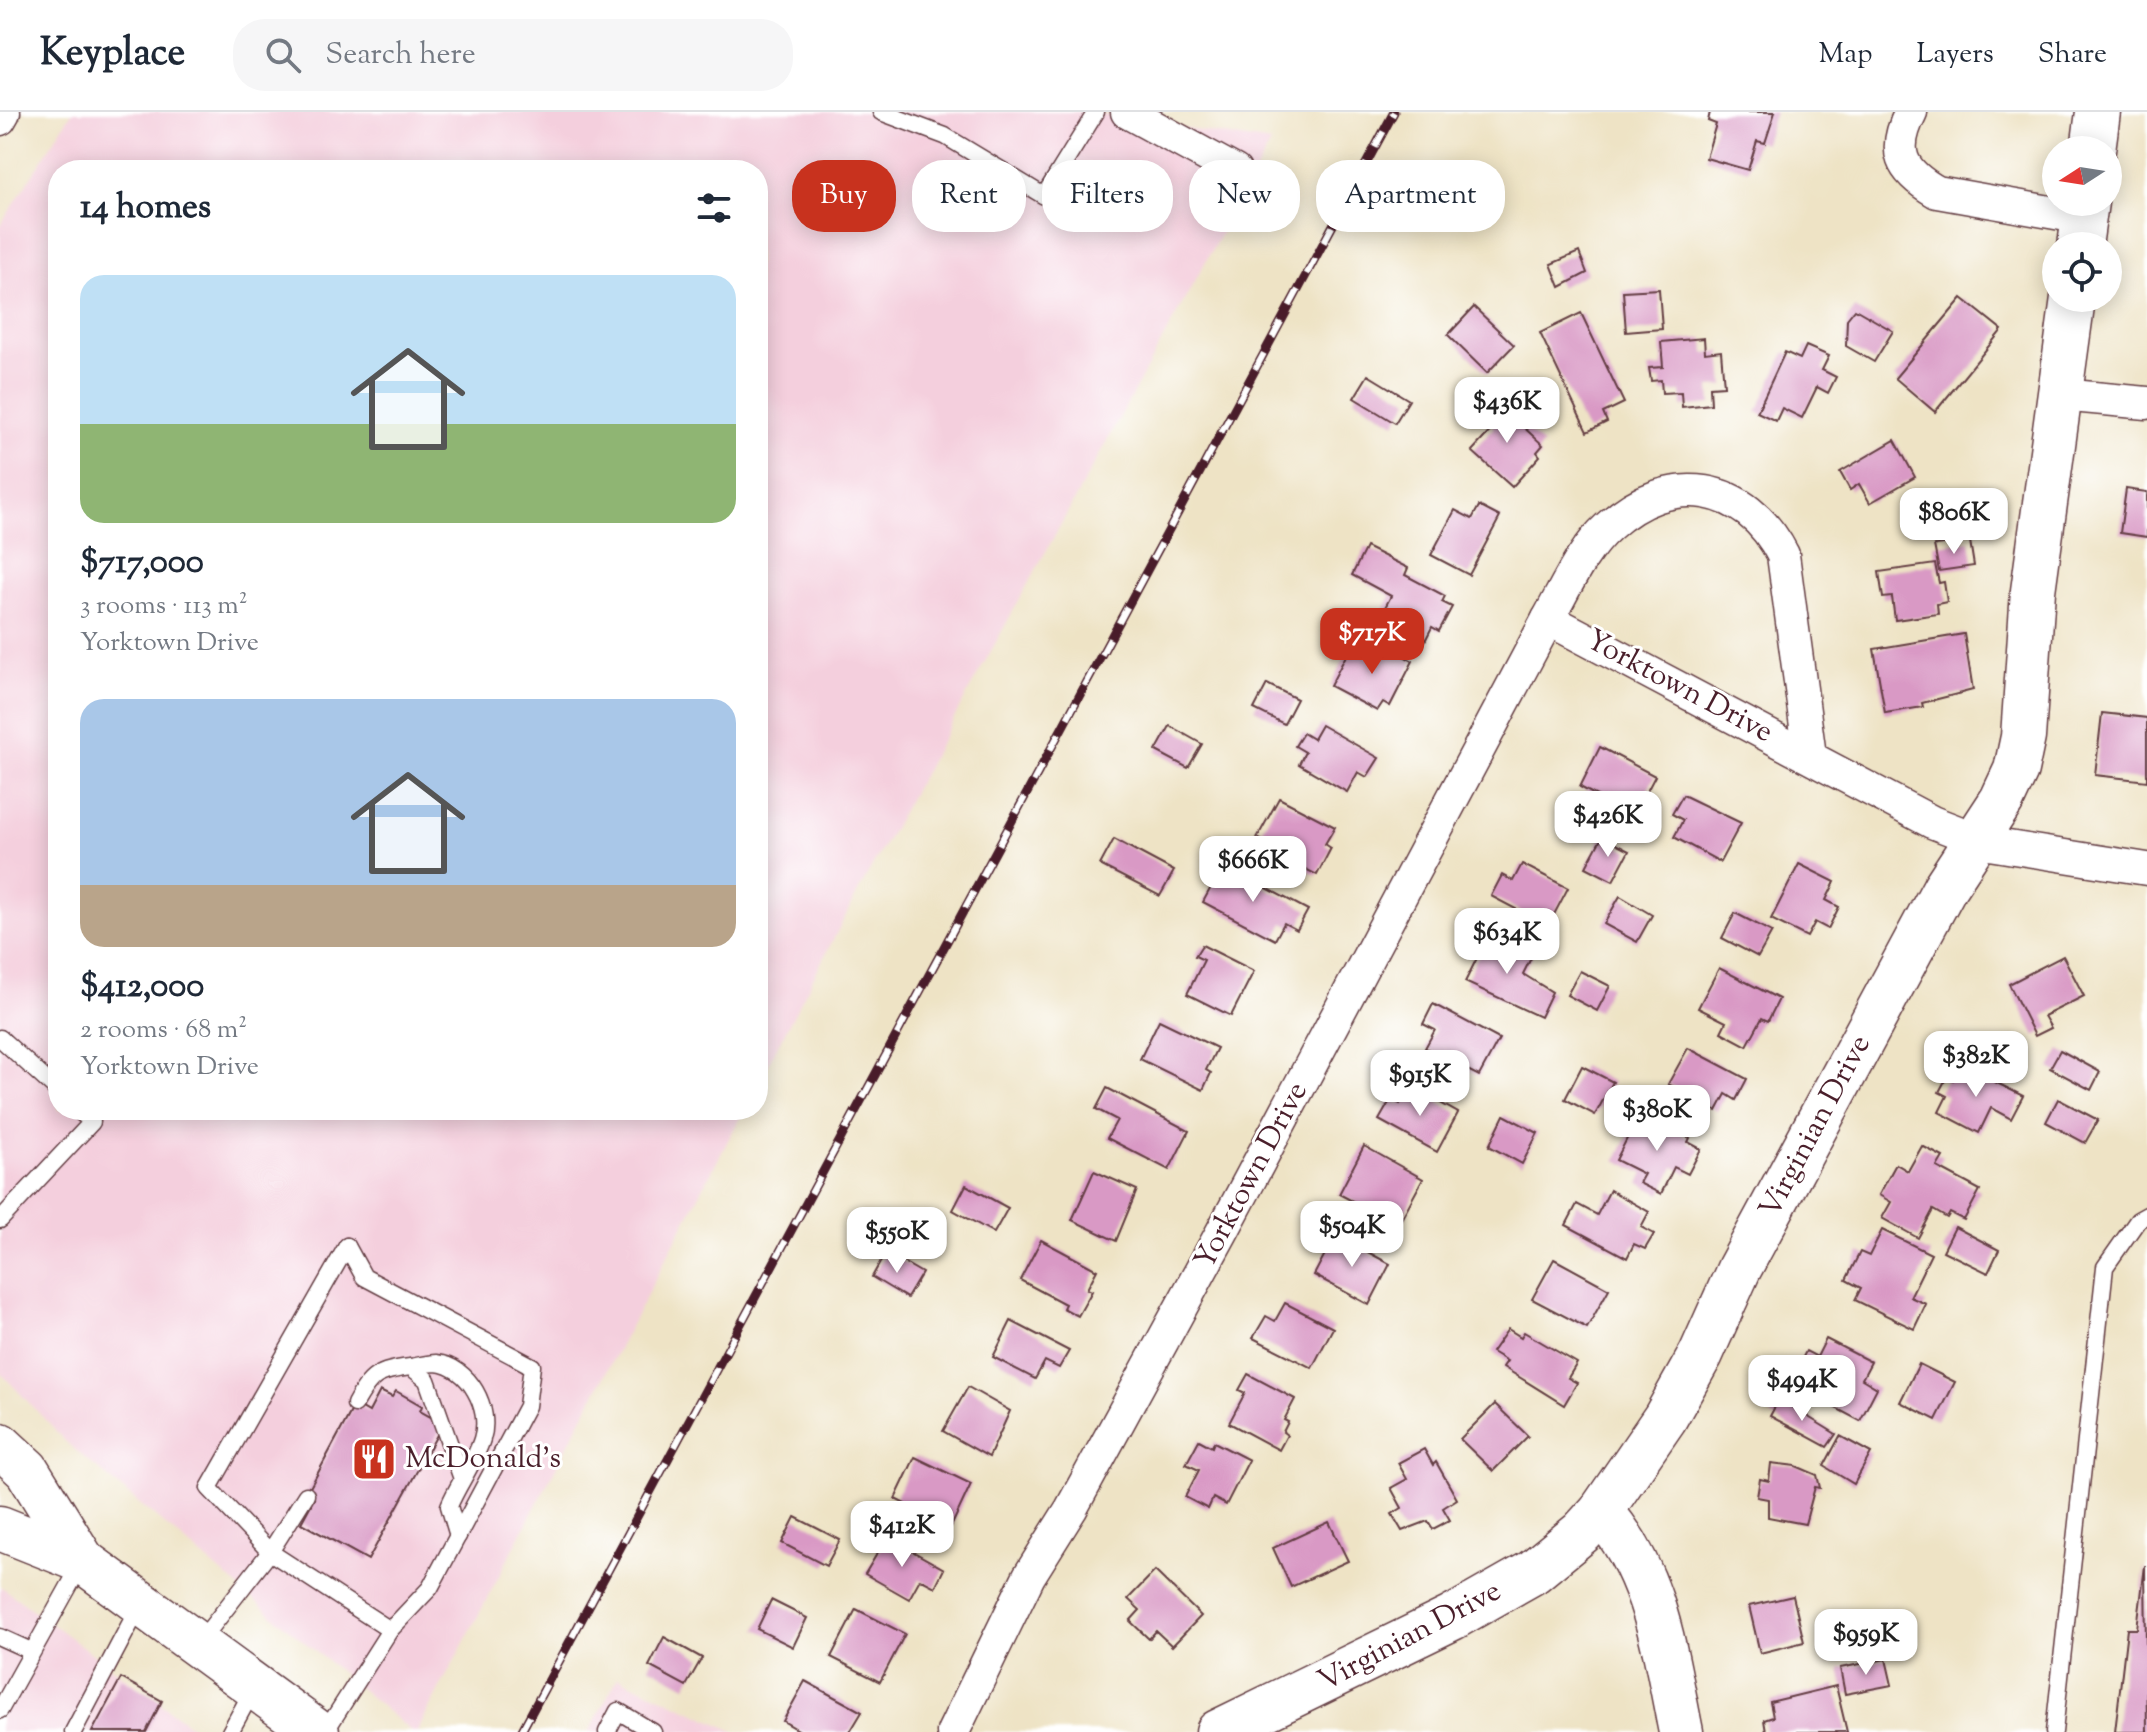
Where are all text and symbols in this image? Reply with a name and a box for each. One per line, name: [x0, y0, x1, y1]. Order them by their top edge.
search box: [233, 19, 793, 91]
text: Keyplace: [40, 28, 185, 82]
icon: search: [261, 33, 305, 77]
text: Search here: [325, 34, 476, 77]
text: Map: [1819, 35, 1872, 75]
text: Layers: [1916, 35, 1994, 75]
text: Share: [2038, 35, 2107, 75]
north arrow: [2042, 136, 2122, 216]
map controls: [2042, 136, 2122, 312]
chip: Buy: [792, 160, 896, 232]
chip: Rent: [912, 160, 1026, 232]
chip: Filters: [1042, 160, 1173, 232]
chip: New: [1189, 160, 1300, 232]
chip: Apartment: [1316, 160, 1505, 232]
text: 14 homes: [80, 184, 211, 233]
icon: filters: [692, 186, 736, 230]
button: locate: [2042, 232, 2122, 312]
icon: home: [336, 327, 480, 471]
pin: $436K: [1451, 377, 1563, 445]
text: $436K: [1473, 384, 1541, 421]
pin: $806K: [1898, 488, 2010, 556]
text: $806K: [1918, 495, 1990, 532]
text: $717,000: [80, 539, 204, 588]
text: 3 rooms · 113 m²: [80, 588, 248, 625]
pin: $717K: [1316, 608, 1428, 676]
text: $717K: [1338, 615, 1406, 652]
street label: Yorktown Drive: [1578, 620, 1780, 754]
text: Yorktown Drive: [80, 625, 259, 662]
icon: home: [336, 751, 480, 895]
pin: $426K: [1552, 791, 1664, 859]
text: $426K: [1573, 798, 1643, 835]
pin: $666K: [1197, 836, 1309, 904]
text: $666K: [1217, 843, 1289, 880]
pin: $634K: [1451, 908, 1563, 976]
text: $634K: [1472, 915, 1542, 952]
text: $412,000: [80, 963, 204, 1012]
text: 2 rooms · 68 m²: [80, 1012, 247, 1049]
street label: Virginian Drive: [1750, 1028, 1882, 1226]
pin: $382K: [1920, 1031, 2032, 1099]
text: $382K: [1942, 1038, 2010, 1075]
text: Yorktown Drive: [80, 1049, 259, 1086]
pin: $915K: [1364, 1050, 1476, 1118]
text: $915K: [1388, 1057, 1452, 1094]
street label: Yorktown Drive: [1185, 1075, 1319, 1277]
pin: $380K: [1601, 1085, 1713, 1153]
text: $380K: [1622, 1092, 1692, 1129]
pin: $504K: [1296, 1201, 1408, 1269]
pin: $550K: [841, 1207, 953, 1275]
text: $504K: [1318, 1208, 1386, 1245]
text: $550K: [865, 1214, 929, 1251]
pin: $494K: [1746, 1355, 1858, 1423]
text: $494K: [1766, 1362, 1838, 1399]
restaurant icon: McDonald's: [350, 1435, 398, 1483]
place label: McDonald's: [405, 1438, 561, 1481]
pin: $412K: [846, 1501, 958, 1569]
text: $412K: [869, 1508, 935, 1545]
street label: Virginian Drive: [1311, 1571, 1509, 1703]
pin: $959K: [1810, 1609, 1922, 1677]
text: $959K: [1832, 1616, 1900, 1653]

